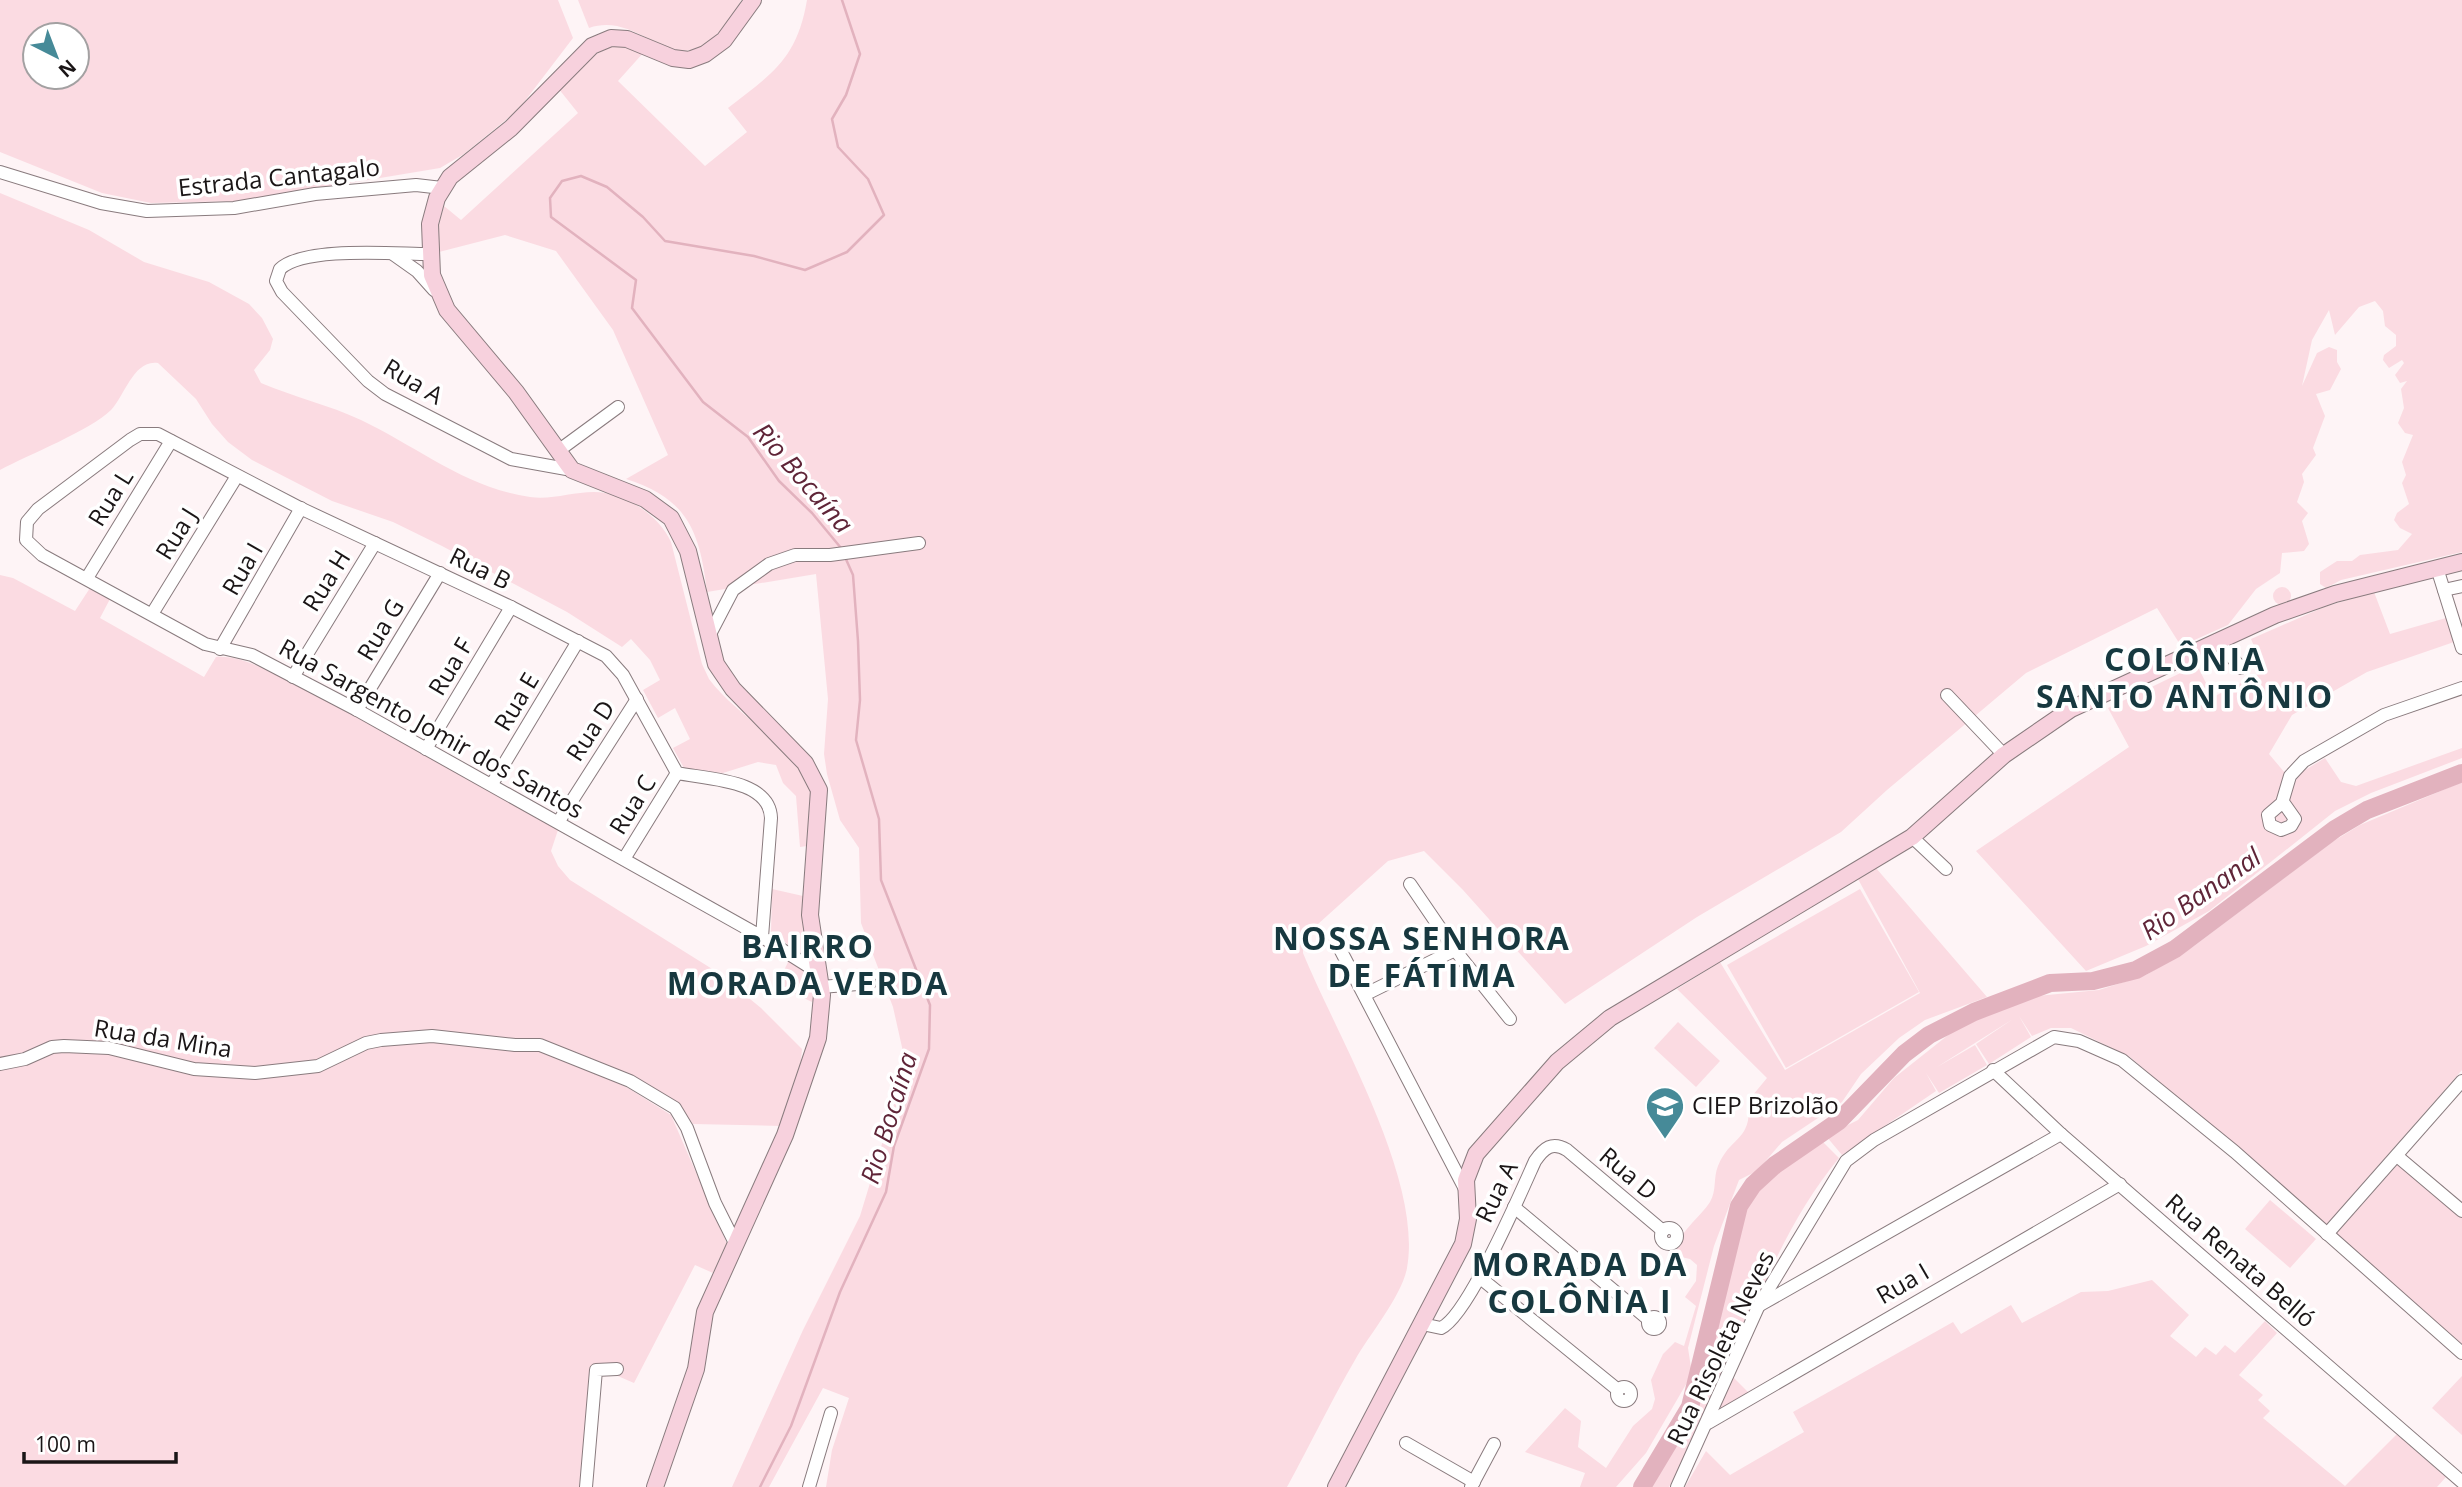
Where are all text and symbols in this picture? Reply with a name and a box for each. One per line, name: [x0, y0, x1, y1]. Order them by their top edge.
north arrow: [21, 21, 91, 91]
text: N: [53, 54, 82, 83]
street label: Estrada Cantagalo: [176, 150, 381, 204]
street label: Rua A: [378, 350, 451, 412]
water label: Rio Bocaína: [746, 414, 862, 541]
street label: Rua L: [79, 462, 140, 532]
street label: Rua J: [147, 501, 204, 566]
street label: Rua I: [213, 536, 270, 601]
street label: Rua B: [444, 539, 517, 597]
street label: Rua H: [294, 543, 357, 617]
street label: Rua G: [348, 592, 411, 666]
street label: Rua Sargento Jomir dos Santos: [274, 630, 590, 825]
street label: Rua F: [420, 631, 480, 701]
district label: COLÔNIA SANTO ANTÔNIO: [2036, 637, 2334, 717]
street label: Rua E: [485, 666, 546, 736]
street label: Rua D: [558, 693, 622, 767]
street label: Rua C: [601, 768, 663, 840]
water label: Rio Bananal: [2133, 838, 2269, 948]
district label: NOSSA SENHORA DE FÁTIMA: [1273, 916, 1571, 996]
district label: BAIRRO MORADA VERDA: [667, 924, 949, 1004]
street label: Rua da Mina: [92, 1010, 234, 1065]
water label: Rio Bocaína: [851, 1047, 925, 1188]
school or university icon: CIEP Brizolão: [1644, 1085, 1686, 1140]
place label: CIEP Brizolão: [1692, 1088, 1839, 1121]
street label: Rua D: [1593, 1139, 1665, 1207]
street label: Rua A: [1467, 1154, 1525, 1227]
street label: Rua Renata Belló: [2159, 1185, 2323, 1334]
district label: MORADA DA COLÔNIA I: [1472, 1242, 1688, 1322]
street label: Rua Risoleta Neves: [1658, 1245, 1781, 1450]
street label: Rua I: [1870, 1254, 1935, 1311]
scale bar: [24, 1420, 177, 1464]
text: 100 m: [35, 1430, 96, 1458]

